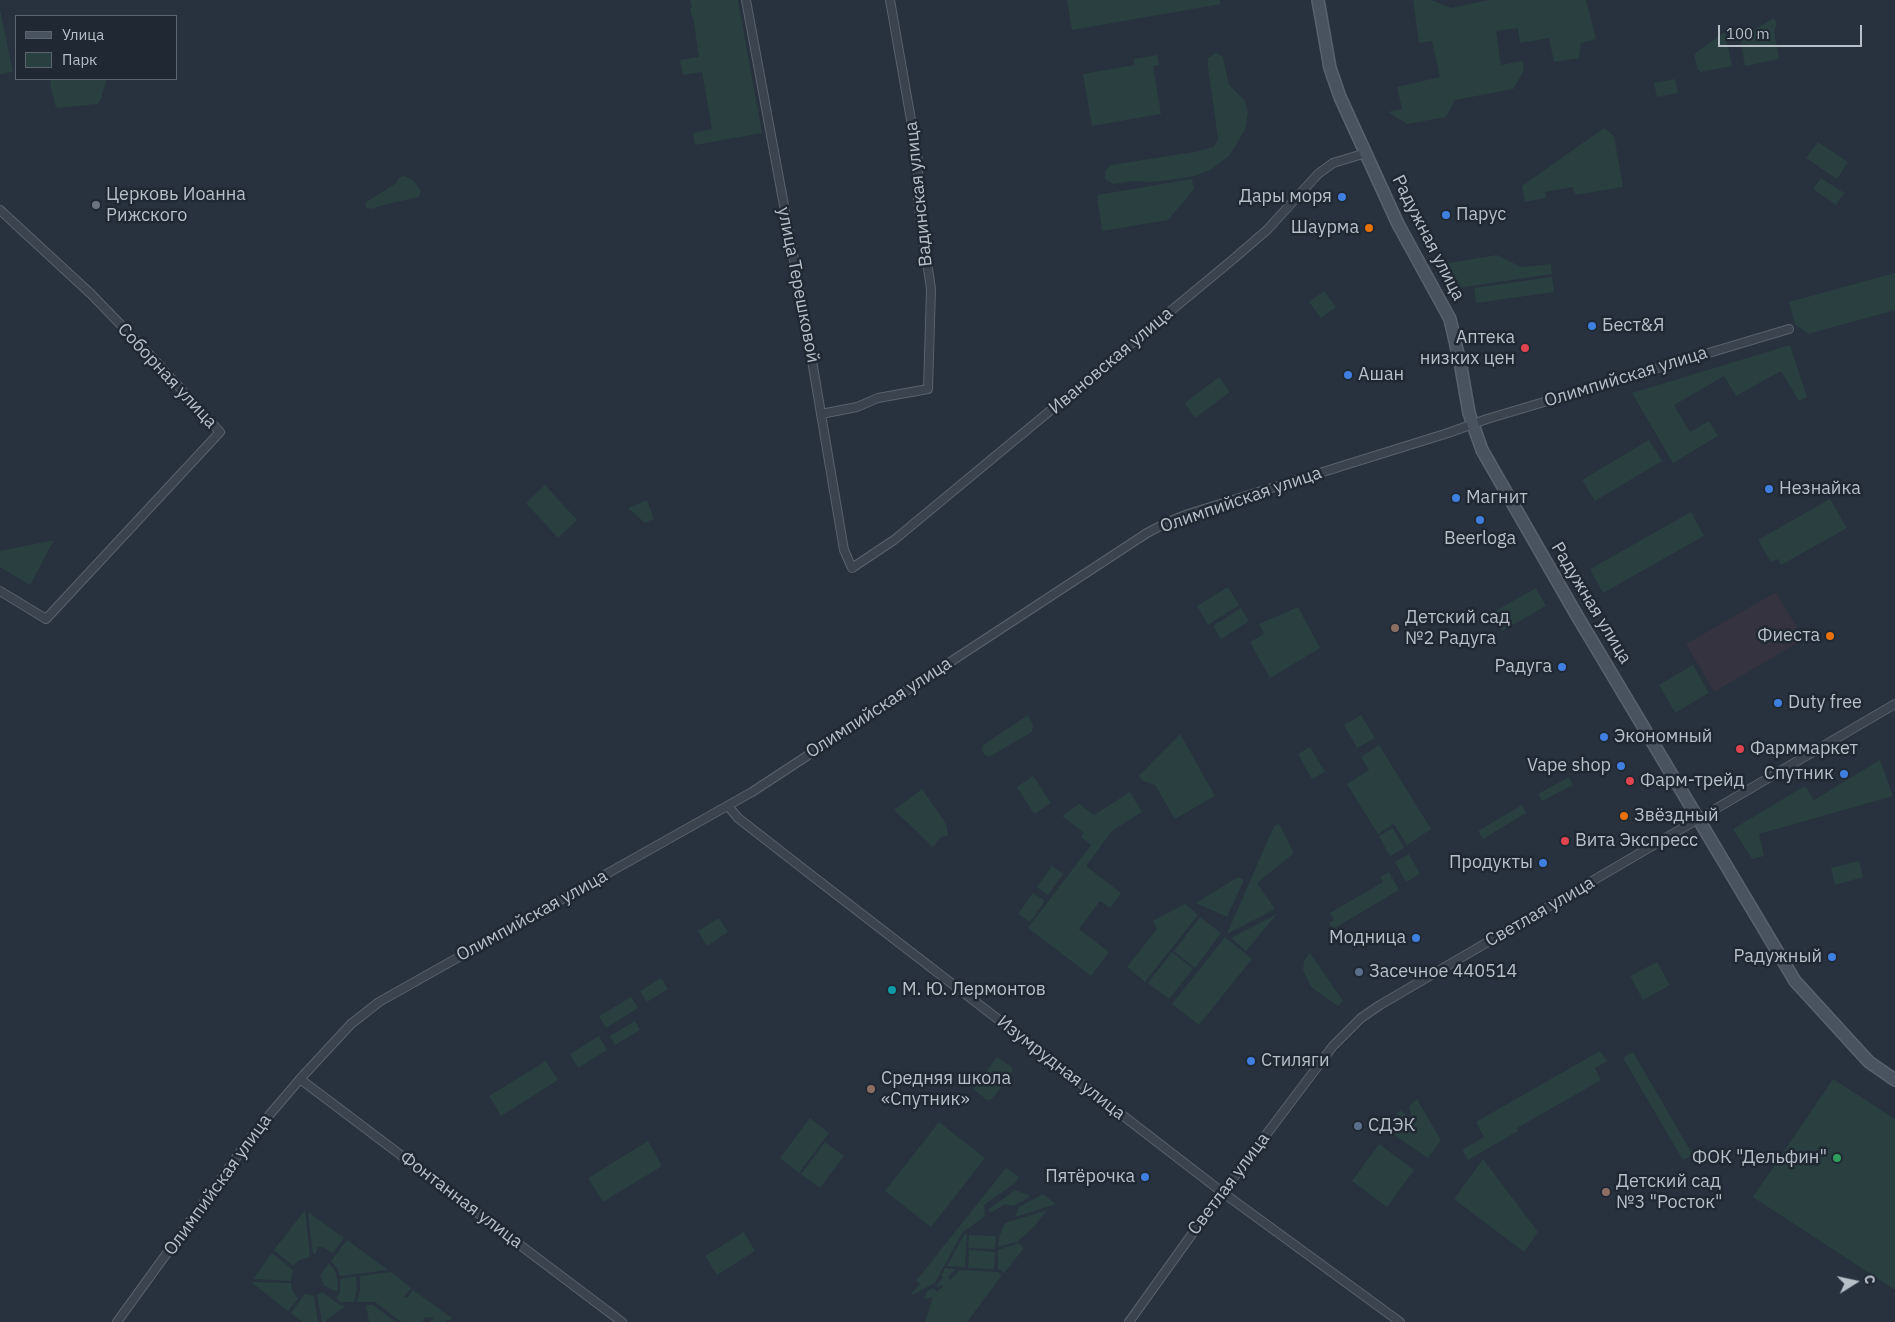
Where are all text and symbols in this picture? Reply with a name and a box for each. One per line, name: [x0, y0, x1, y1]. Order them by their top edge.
legend: [15, 15, 178, 80]
scale bar: [1720, 15, 1864, 47]
text: 100 m: [1726, 24, 1770, 43]
text: Улица: [62, 25, 104, 44]
text: Парк: [62, 50, 97, 69]
street label: Вадинская улица: [901, 120, 937, 268]
street label: Радужная улица: [1387, 172, 1469, 304]
place label: Церковь Иоанна Рижского: [106, 184, 246, 226]
place label: Дары моря: [1239, 186, 1332, 208]
marker: Дары моря: [1336, 191, 1348, 203]
marker: Церковь Иоанна Рижского: [90, 199, 102, 211]
place label: Парус: [1456, 204, 1506, 226]
street label: улица Терешковой: [772, 205, 824, 365]
marker: Парус: [1440, 209, 1452, 221]
place label: Шаурма: [1291, 217, 1359, 239]
marker: Шаурма: [1363, 222, 1375, 234]
street label: Ивановская улица: [1045, 303, 1177, 419]
place label: Бест&Я: [1602, 315, 1664, 337]
street label: Соборная улица: [113, 319, 221, 433]
marker: Бест&Я: [1586, 320, 1598, 332]
place label: Аптека низких цен: [1420, 327, 1515, 369]
marker: Аптека низких цен: [1519, 342, 1531, 354]
street label: Олимпийская улица: [1542, 342, 1710, 412]
place label: Ашан: [1358, 364, 1404, 386]
marker: Ашан: [1342, 369, 1354, 381]
street label: Олимпийская улица: [1157, 462, 1325, 538]
place label: Незнайка: [1779, 478, 1861, 500]
marker: Незнайка: [1763, 483, 1775, 495]
place label: Магнит: [1466, 487, 1528, 509]
marker: Магнит: [1450, 492, 1462, 504]
marker: Beerloga: [1474, 514, 1486, 526]
place label: Beerloga: [1444, 528, 1516, 550]
street label: Радужная улица: [1546, 538, 1636, 668]
place label: Детский сад №2 Радуга: [1405, 607, 1510, 650]
marker: Детский сад №2 Радуга: [1389, 622, 1401, 634]
place label: Фиеста: [1757, 625, 1820, 647]
marker: Фиеста: [1824, 630, 1836, 642]
street label: Олимпийская улица: [802, 653, 956, 763]
place label: Радуга: [1494, 656, 1552, 678]
marker: Радуга: [1556, 661, 1568, 673]
place label: Duty free: [1788, 692, 1862, 714]
marker: Duty free: [1772, 697, 1784, 709]
place label: Экономный: [1614, 726, 1712, 748]
marker: Экономный: [1598, 731, 1610, 743]
place label: Фарммаркет: [1750, 738, 1858, 760]
marker: Фарммаркет: [1734, 743, 1746, 755]
place label: Vape shop: [1527, 755, 1611, 777]
marker: Vape shop: [1615, 760, 1627, 772]
place label: Спутник: [1764, 763, 1834, 785]
marker: Спутник: [1838, 768, 1850, 780]
place label: Фарм-трейд: [1640, 770, 1744, 792]
marker: Фарм-трейд: [1624, 775, 1636, 787]
place label: Звёздный: [1634, 805, 1719, 827]
marker: Звёздный: [1618, 810, 1630, 822]
place label: Вита Экспресс: [1575, 830, 1698, 852]
marker: Вита Экспресс: [1559, 835, 1571, 847]
place label: Продукты: [1449, 852, 1533, 874]
marker: Продукты: [1537, 857, 1549, 869]
street label: Олимпийская улица: [453, 865, 611, 967]
street label: Светлая улица: [1482, 872, 1598, 952]
place label: Модница: [1329, 927, 1406, 949]
marker: Модница: [1410, 932, 1422, 944]
place label: Радужный: [1734, 946, 1822, 968]
marker: Радужный: [1826, 951, 1838, 963]
place label: Засечное 440514: [1369, 961, 1517, 983]
marker: Засечное 440514: [1353, 966, 1365, 978]
place label: М. Ю. Лермонтов: [902, 979, 1046, 1001]
marker: М. Ю. Лермонтов: [886, 984, 898, 996]
street label: Изумрудная улица: [993, 1011, 1129, 1125]
place label: Стиляги: [1261, 1050, 1329, 1072]
marker: Стиляги: [1245, 1055, 1257, 1067]
place label: Средняя школа «Спутник»: [881, 1068, 1011, 1110]
marker: Средняя школа «Спутник»: [865, 1083, 877, 1095]
street label: Олимпийская улица: [159, 1110, 277, 1260]
place label: СДЭК: [1368, 1115, 1415, 1137]
marker: СДЭК: [1352, 1120, 1364, 1132]
street label: Светлая улица: [1184, 1129, 1274, 1239]
street label: Фонтанная улица: [395, 1147, 527, 1253]
place label: ФОК "Дельфин": [1692, 1147, 1827, 1169]
marker: ФОК "Дельфин": [1831, 1152, 1843, 1164]
place label: Пятёрочка: [1045, 1166, 1135, 1188]
marker: Пятёрочка: [1139, 1171, 1151, 1183]
place label: Детский сад №3 "Росток": [1616, 1171, 1723, 1214]
marker: Детский сад №3 "Росток": [1600, 1186, 1612, 1198]
north arrow: [1830, 1257, 1880, 1307]
text: С: [1860, 1273, 1879, 1285]

